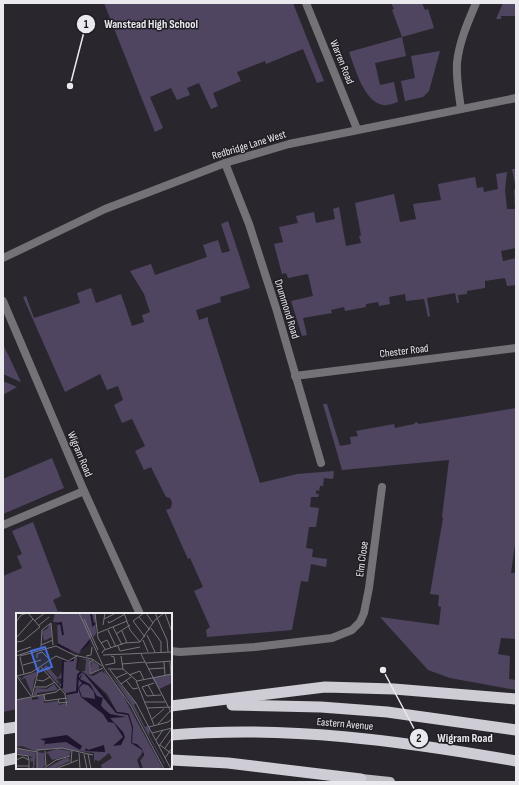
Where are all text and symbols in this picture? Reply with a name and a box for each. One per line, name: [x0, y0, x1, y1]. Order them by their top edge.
callout: Wanstead High School: [76, 12, 206, 36]
text: 1: [84, 17, 89, 32]
text: Wanstead High School: [104, 17, 198, 32]
street label: Warren Road: [327, 38, 357, 86]
street label: Redbridge Lane West: [210, 127, 288, 162]
street label: Drummond Road: [272, 278, 302, 341]
street label: Chester Road: [379, 341, 430, 360]
street label: Wigram Road: [65, 429, 96, 479]
street label: Elm Close: [353, 540, 371, 578]
inset map: [16, 613, 172, 769]
street label: Eastern Avenue: [316, 715, 374, 733]
callout: Wigram Road: [409, 726, 500, 750]
text: 2: [416, 731, 422, 746]
text: Wigram Road: [437, 731, 493, 746]

